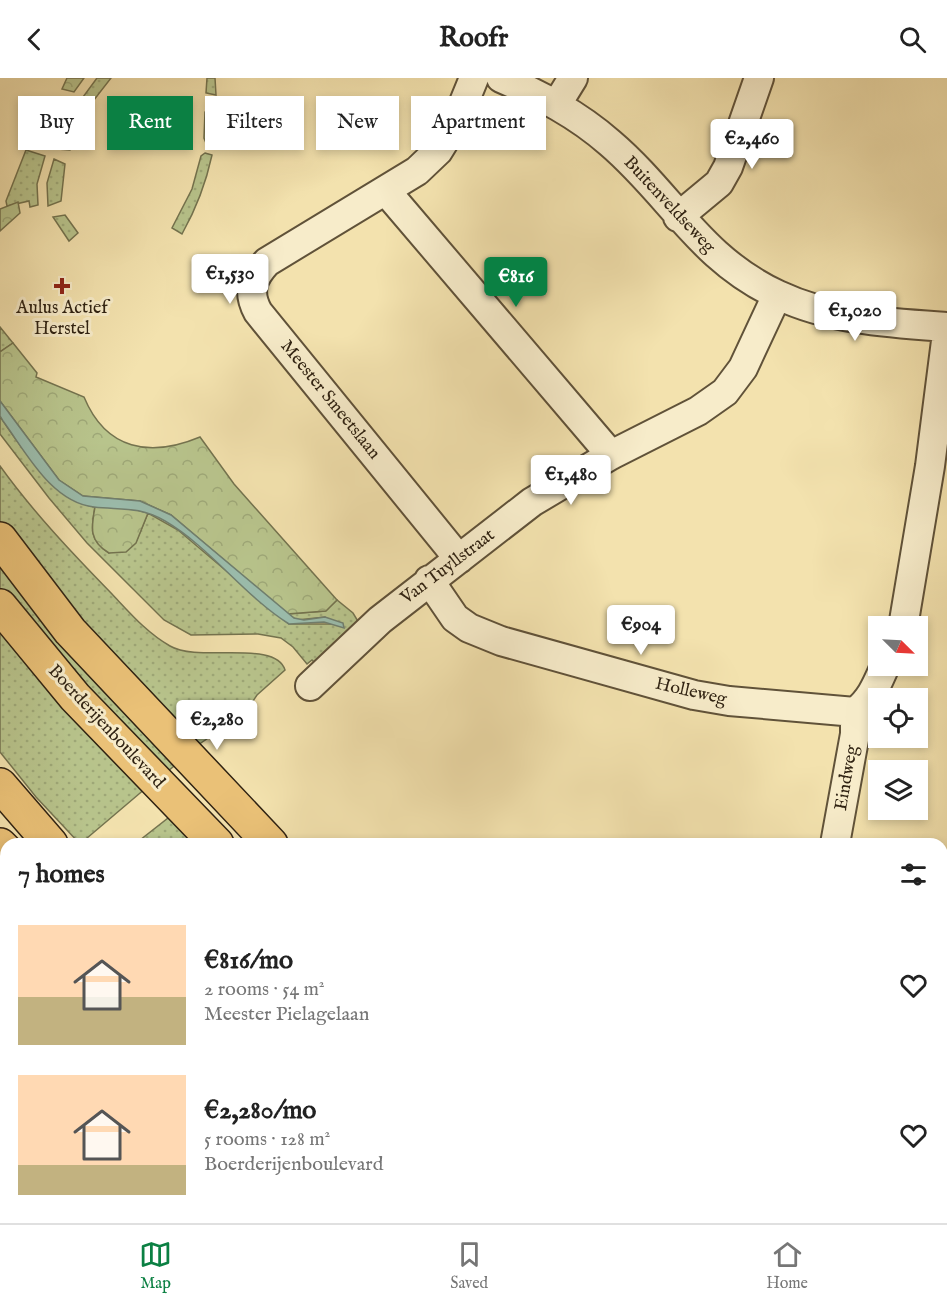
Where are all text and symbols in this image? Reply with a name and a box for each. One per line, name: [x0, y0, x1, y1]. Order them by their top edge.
text: Roofr: [439, 22, 508, 56]
icon: back: [18, 23, 51, 56]
icon: search: [896, 23, 929, 56]
chip: Buy: [18, 96, 95, 150]
chip: Rent: [107, 96, 193, 150]
chip: Filters: [205, 96, 304, 150]
chip: New: [316, 96, 399, 150]
chip: Apartment: [411, 96, 546, 150]
pin: €2,460: [703, 119, 801, 170]
text: €2,460: [725, 126, 779, 151]
street label: Buitenveldseweg: [618, 152, 720, 259]
pin: €1,530: [181, 254, 279, 305]
pin: €816: [480, 257, 552, 308]
text: €1,530: [205, 261, 255, 286]
text: €816: [498, 264, 534, 289]
marker: Aulus Actief Herstel: [53, 277, 71, 295]
pin: €1,020: [806, 291, 904, 342]
place label: Aulus Actief Herstel: [15, 297, 111, 341]
text: €1,020: [828, 298, 882, 323]
street label: Meester Smeetslaan: [275, 336, 385, 465]
pin: €1,480: [522, 455, 620, 506]
text: €1,480: [545, 462, 597, 487]
street label: Van Tuyllstraat: [395, 524, 500, 611]
pin: €904: [605, 605, 677, 656]
text: €904: [621, 612, 661, 637]
north arrow: [868, 616, 928, 676]
map controls: [868, 616, 928, 820]
street label: Boerderijenboulevard: [43, 660, 170, 794]
street label: Holleweg: [653, 673, 729, 711]
button: locate: [868, 688, 928, 748]
pin: €2,280: [168, 700, 266, 751]
text: €2,280: [190, 707, 244, 732]
street label: Eindweg: [830, 743, 864, 813]
button: layers: [868, 760, 928, 820]
text: 7 homes: [18, 858, 105, 891]
icon: filters: [897, 858, 930, 891]
text: €816/mo: [204, 944, 293, 977]
icon: home: [66, 949, 138, 1021]
icon: heart: [897, 969, 930, 1002]
text: 2 rooms · 54 m²: [204, 977, 325, 1002]
text: Meester Pielagelaan: [204, 1002, 369, 1027]
text: €2,280/mo: [204, 1094, 316, 1127]
icon: home: [66, 1099, 138, 1171]
icon: heart: [897, 1119, 930, 1152]
text: 5 rooms · 128 m²: [204, 1127, 330, 1152]
text: Boerderijenboulevard: [204, 1152, 383, 1177]
tab: Map: [139, 1238, 172, 1294]
tab: Saved: [450, 1238, 488, 1294]
tab: Home: [766, 1238, 808, 1294]

